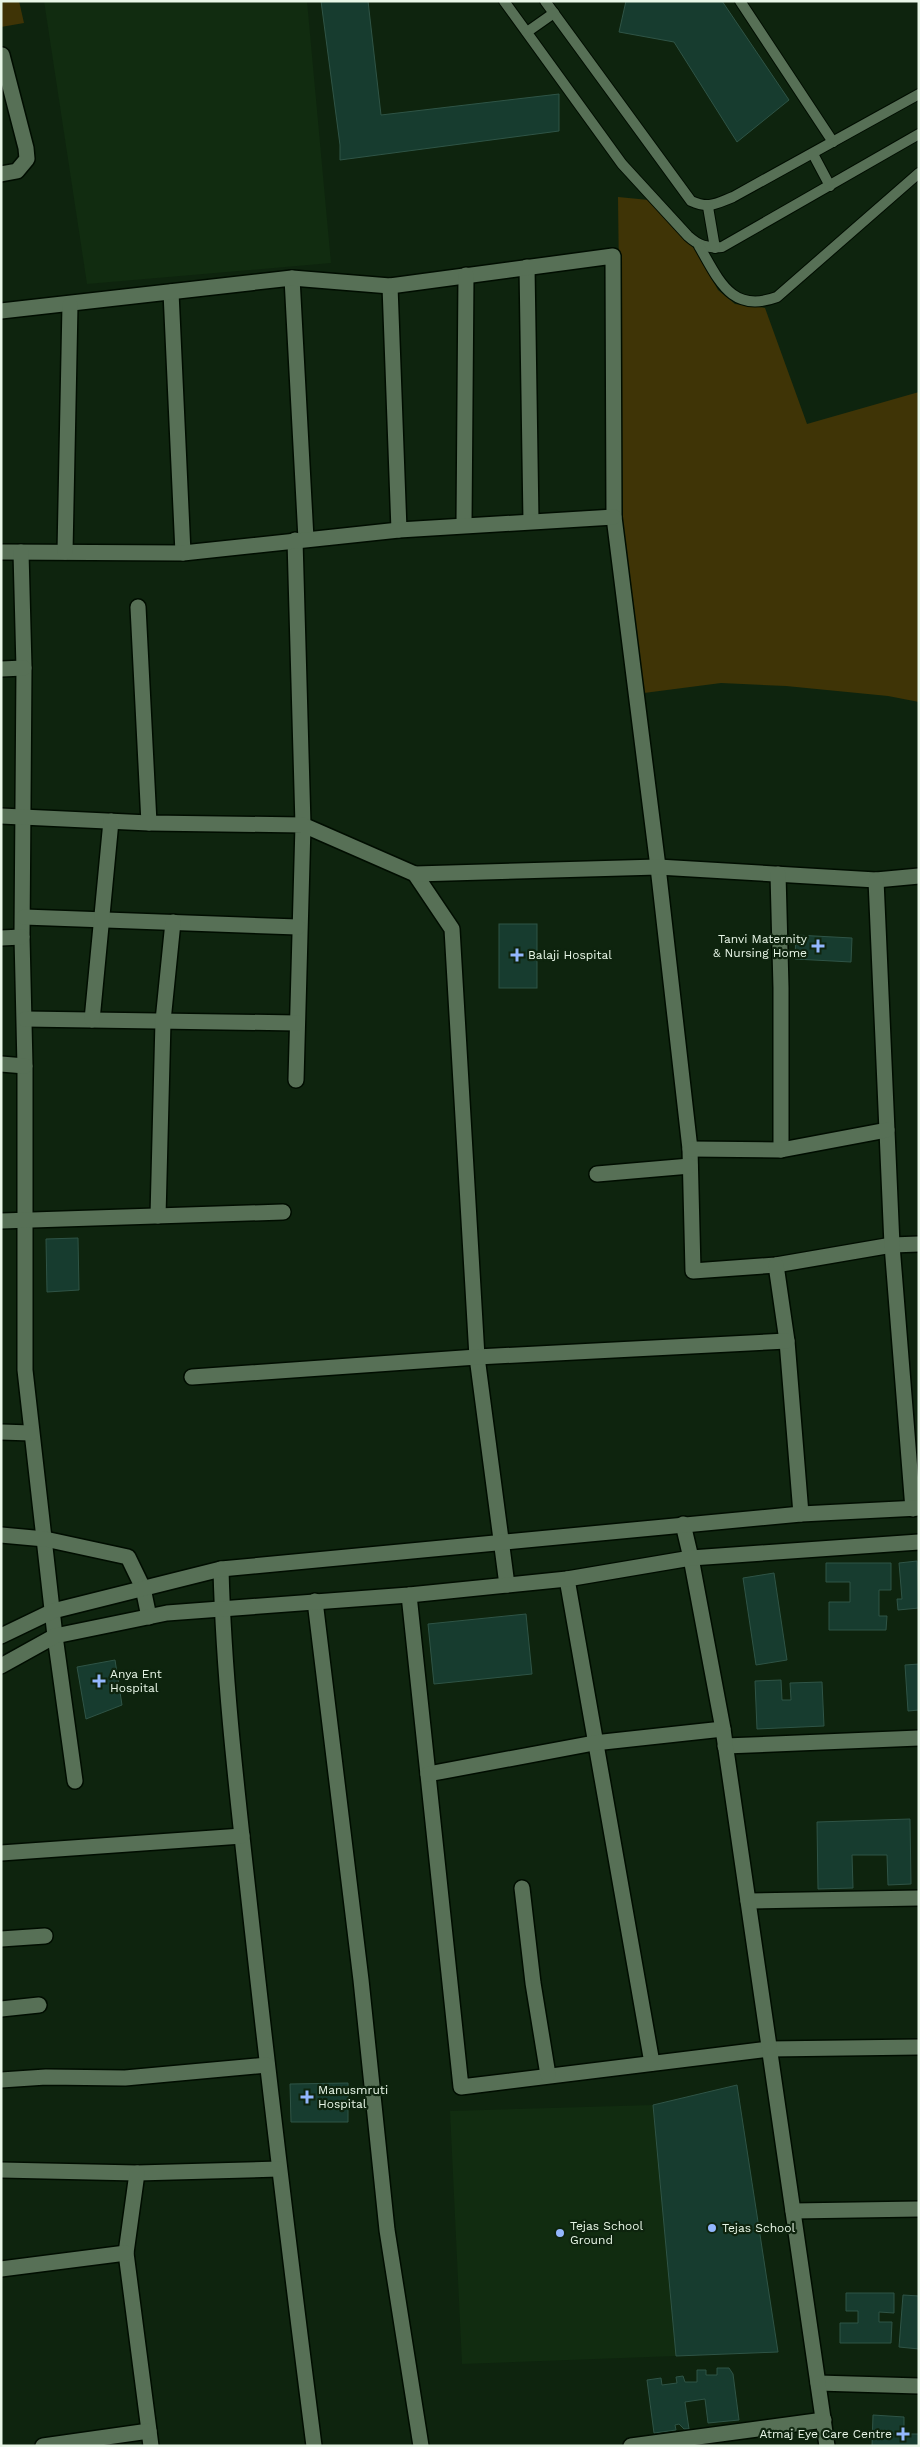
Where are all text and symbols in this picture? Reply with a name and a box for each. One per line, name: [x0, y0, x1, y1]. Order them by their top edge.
place label: Tanvi Maternity & Nursing Home: [713, 932, 808, 960]
marker: Tanvi Maternity & Nursing Home: [811, 939, 825, 953]
marker: Balaji Hospital: [510, 948, 524, 962]
place label: Balaji Hospital: [528, 948, 612, 962]
place label: Anya Ent Hospital: [110, 1667, 162, 1695]
marker: Anya Ent Hospital: [92, 1674, 106, 1688]
place label: Manusmruti Hospital: [318, 2083, 388, 2111]
marker: Manusmruti Hospital: [300, 2090, 314, 2104]
place label: Tejas School Ground: [570, 2219, 643, 2247]
place label: Tejas School: [722, 2221, 795, 2235]
marker: Tejas School: [706, 2222, 718, 2234]
marker: Tejas School Ground: [554, 2227, 566, 2239]
place label: Atmaj Eye Care Centre: [760, 2427, 892, 2441]
marker: Atmaj Eye Care Centre: [896, 2427, 910, 2441]

